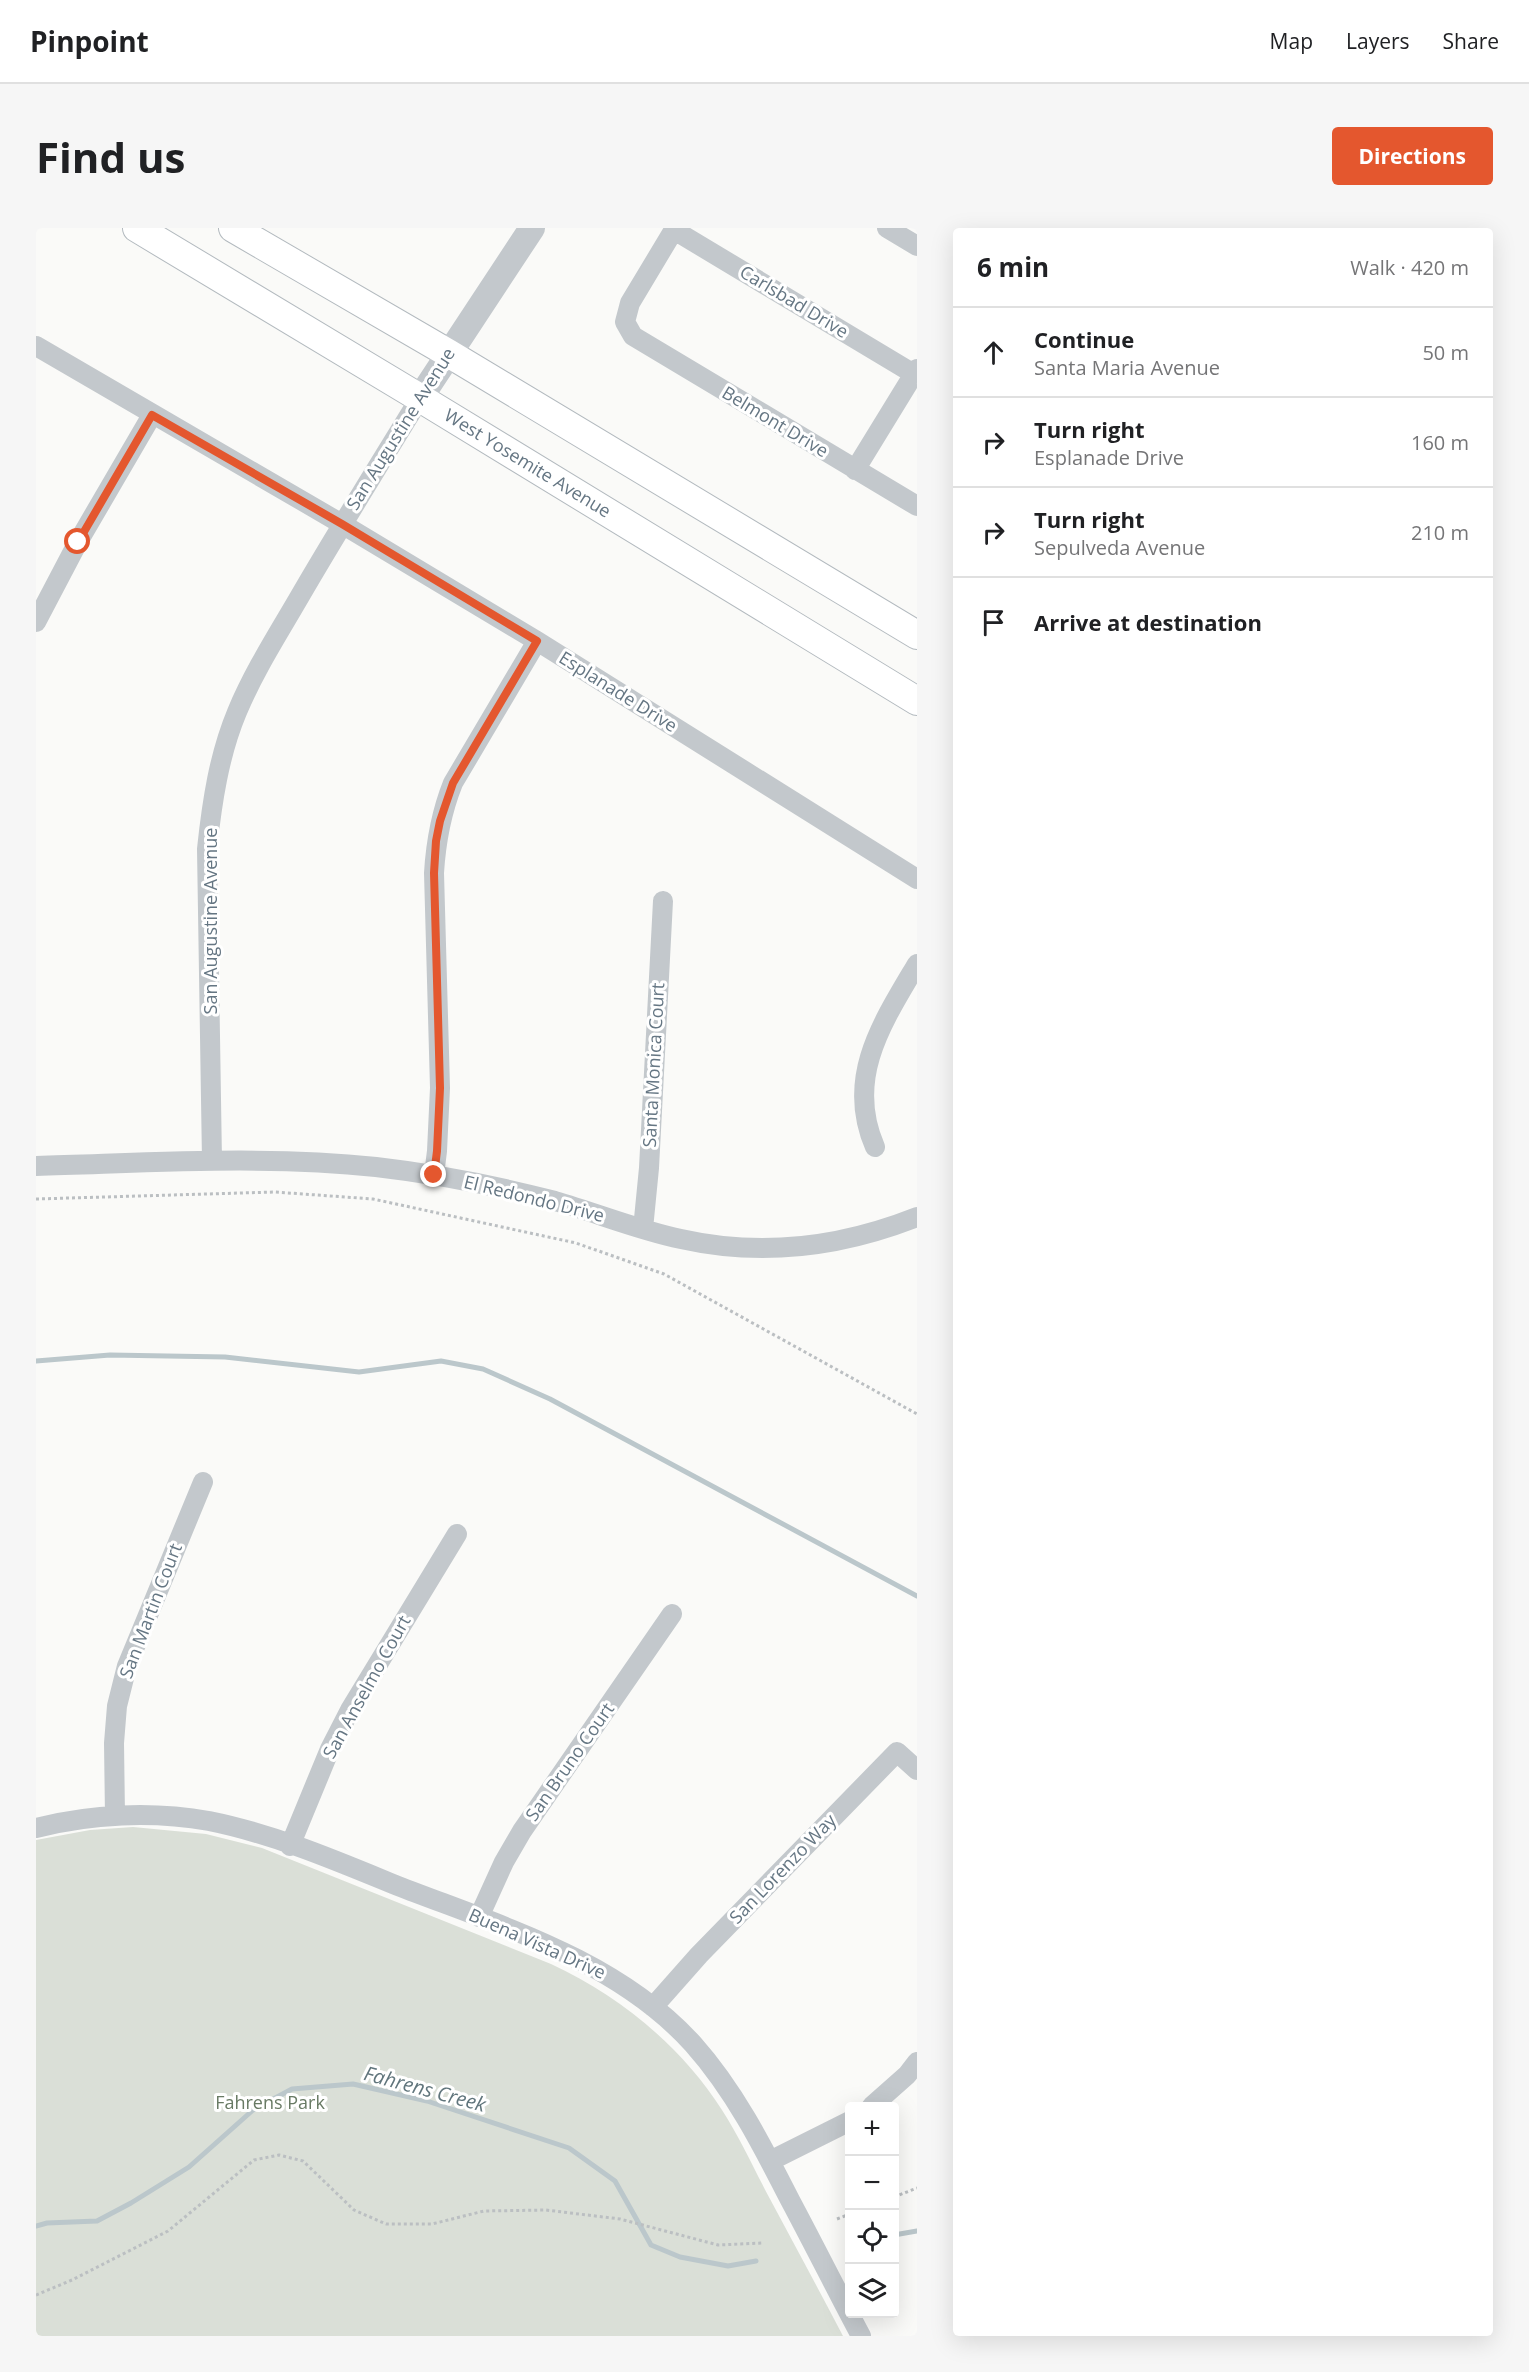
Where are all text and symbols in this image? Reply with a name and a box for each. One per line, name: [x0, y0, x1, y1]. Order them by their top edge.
text: Pinpoint: [30, 22, 149, 60]
text: Map: [1270, 27, 1313, 55]
text: Layers: [1346, 27, 1410, 55]
text: Share: [1443, 27, 1499, 55]
button: Directions: [1332, 127, 1493, 185]
text: Find us: [36, 128, 185, 185]
text: 6 min: [977, 249, 1049, 285]
text: Walk · 420 m: [1350, 254, 1469, 281]
street label: Carlsbad Drive: [736, 259, 853, 343]
text: Continue: [1034, 324, 1134, 354]
icon: ahead: [977, 336, 1010, 369]
text: 50 m: [1422, 339, 1469, 366]
street label: San Augustine Avenue: [340, 343, 460, 514]
text: Santa Maria Avenue: [1034, 354, 1220, 381]
street label: Belmont Drive: [718, 380, 833, 462]
street label: West Yosemite Avenue: [440, 403, 616, 523]
text: Turn right: [1034, 414, 1145, 444]
icon: right: [977, 426, 1010, 459]
text: 160 m: [1411, 429, 1469, 456]
text: Esplanade Drive: [1034, 444, 1184, 471]
text: Turn right: [1034, 504, 1145, 534]
icon: right: [977, 516, 1010, 549]
text: 210 m: [1411, 519, 1469, 546]
route start: [64, 528, 90, 554]
text: Sepulveda Avenue: [1034, 534, 1205, 561]
icon: arrive: [977, 606, 1010, 639]
text: Arrive at destination: [1034, 607, 1262, 637]
street label: Esplanade Drive: [555, 645, 682, 737]
street label: San Augustine Avenue: [198, 828, 222, 1014]
street label: Santa Monica Court: [637, 982, 669, 1148]
route end: [420, 1161, 446, 1187]
street label: El Redondo Drive: [462, 1169, 607, 1227]
street label: San Martin Court: [113, 1540, 187, 1682]
street label: San Anselmo Court: [317, 1611, 416, 1762]
street label: San Bruno Court: [519, 1698, 619, 1825]
street label: San Lorenzo Way: [724, 1808, 842, 1928]
street label: Buena Vista Drive: [465, 1902, 610, 1984]
water label: Fahrens Creek: [361, 2059, 490, 2118]
park label: Fahrens Park: [215, 2090, 325, 2114]
map controls: [845, 2102, 899, 2318]
button: +: [845, 2102, 899, 2156]
button: −: [845, 2156, 899, 2210]
button: locate: [845, 2210, 899, 2264]
button: layers: [845, 2264, 899, 2318]

